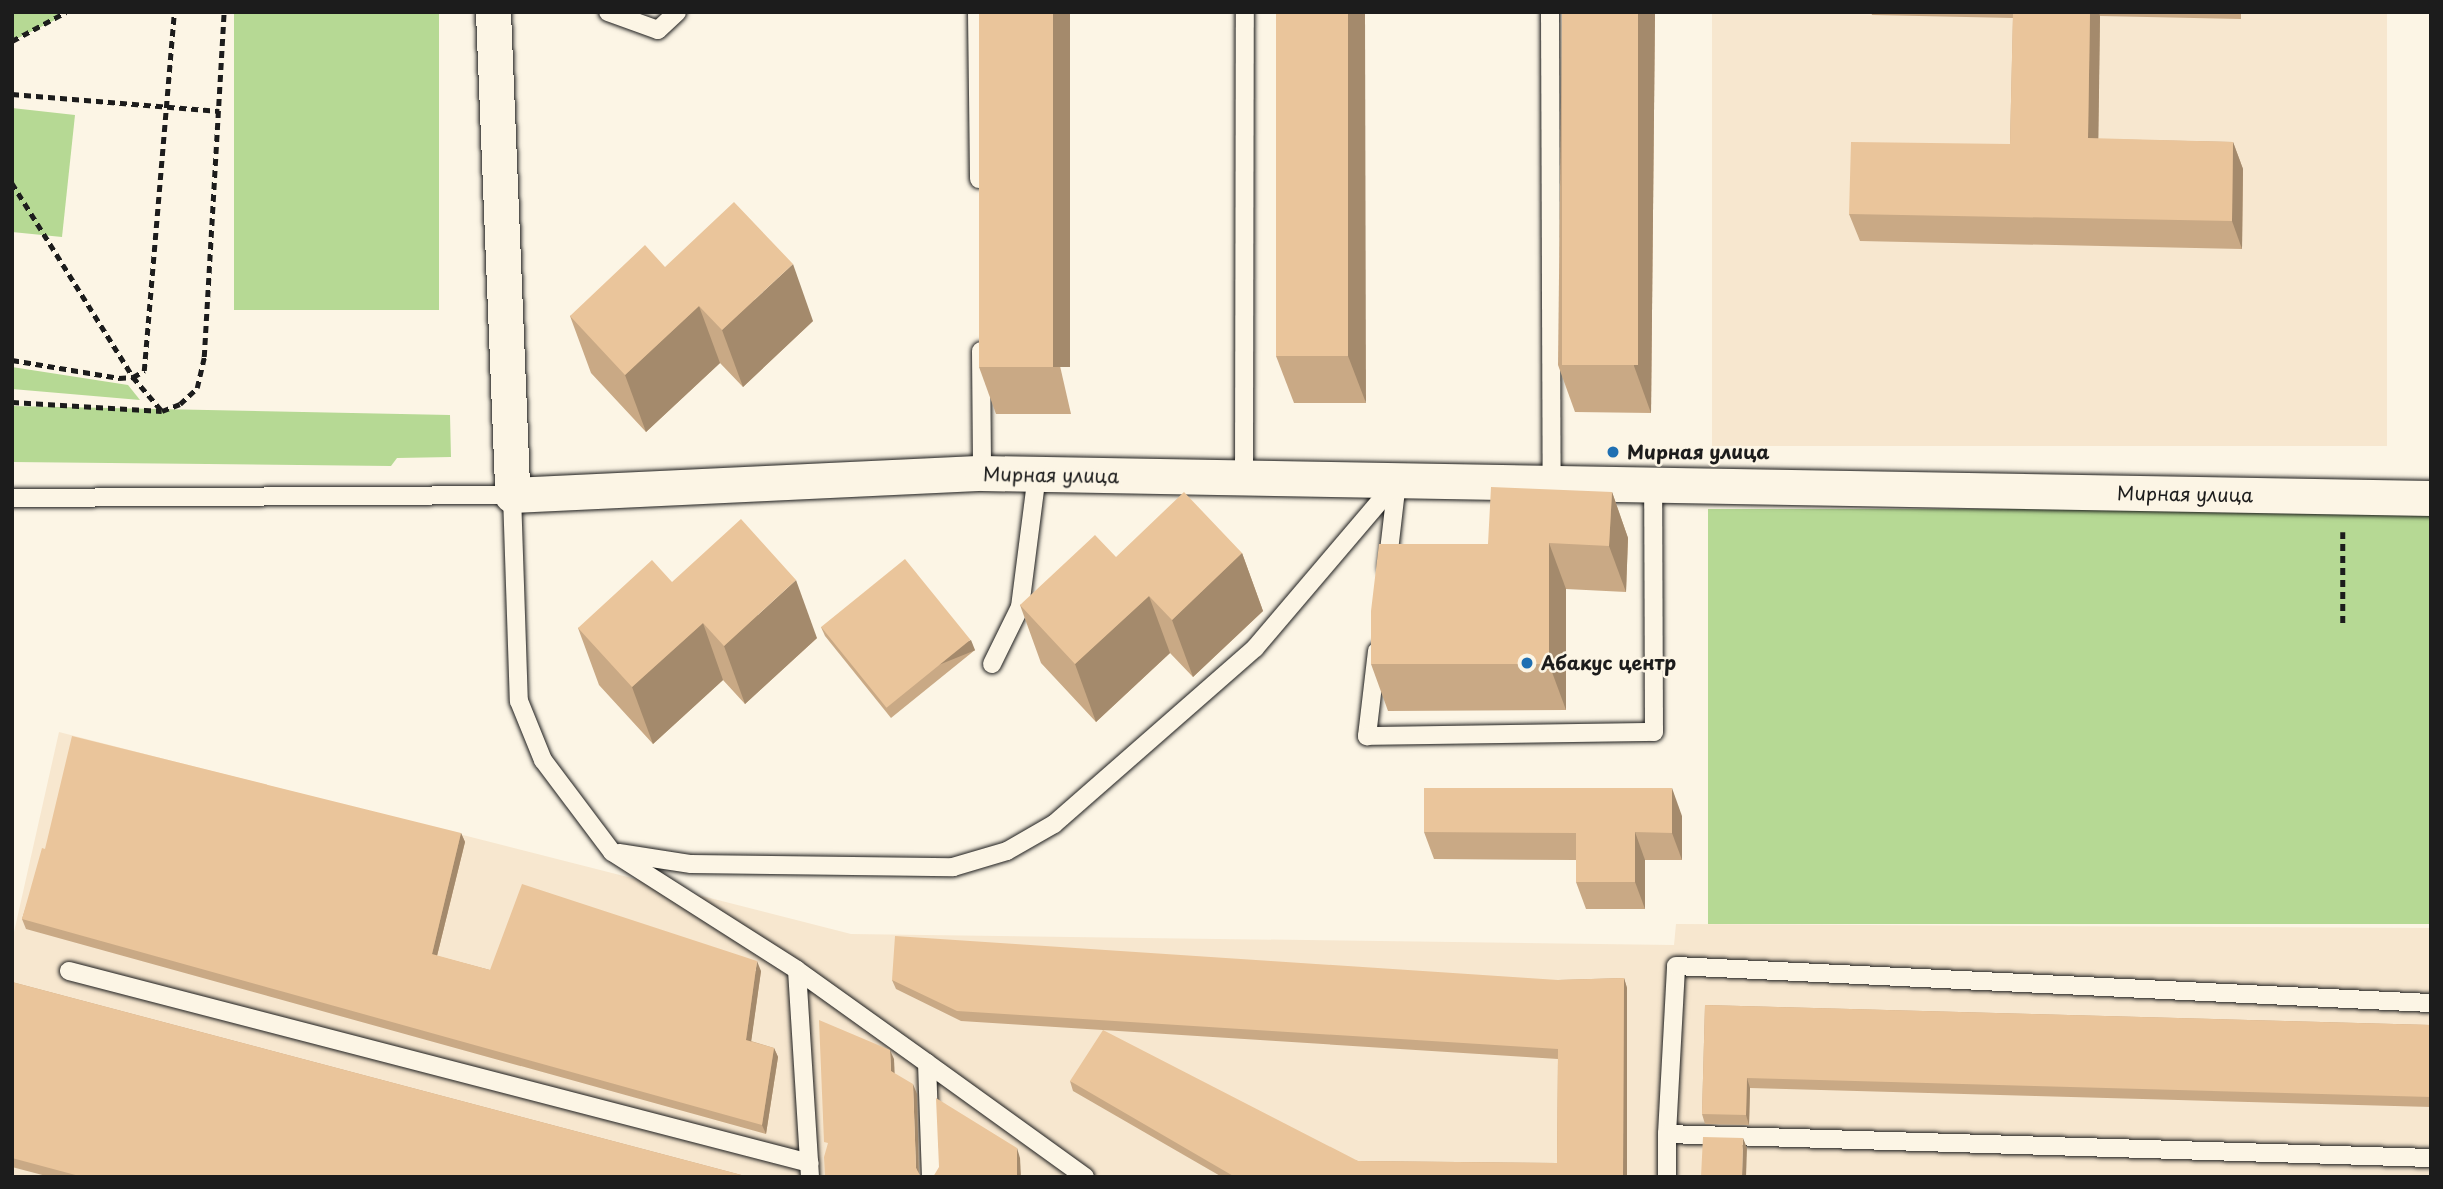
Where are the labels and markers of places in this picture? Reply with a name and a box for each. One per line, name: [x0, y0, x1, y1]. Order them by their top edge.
place label: Мирная улица: [1627, 441, 1770, 463]
marker: Мирная улица: [1605, 444, 1621, 460]
place label: Абакус центр: [1541, 652, 1678, 674]
marker: Абакус центр: [1519, 655, 1535, 671]

